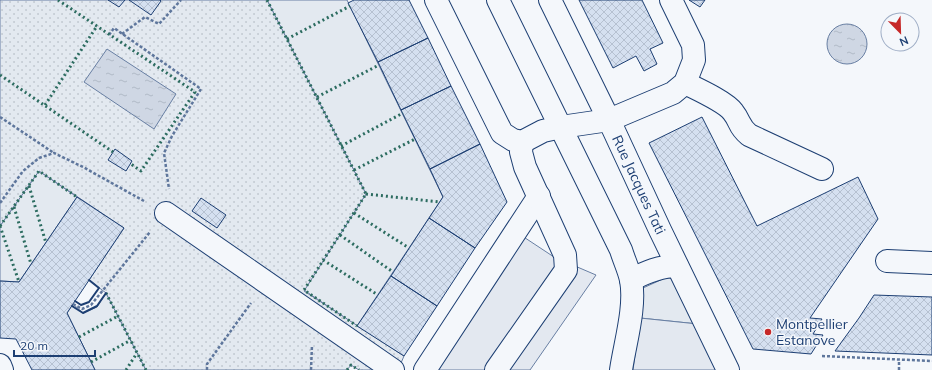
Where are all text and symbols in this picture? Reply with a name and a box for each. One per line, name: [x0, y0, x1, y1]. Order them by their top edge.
north arrow: [880, 12, 920, 52]
text: N: [897, 33, 910, 49]
street label: Rue Jacques Tati: [608, 132, 670, 237]
place label: Montpellier Estanove: [776, 315, 849, 349]
marker: Montpellier Estanove: [763, 327, 773, 337]
scale bar: [14, 332, 95, 358]
text: 20 m: [20, 338, 48, 353]

